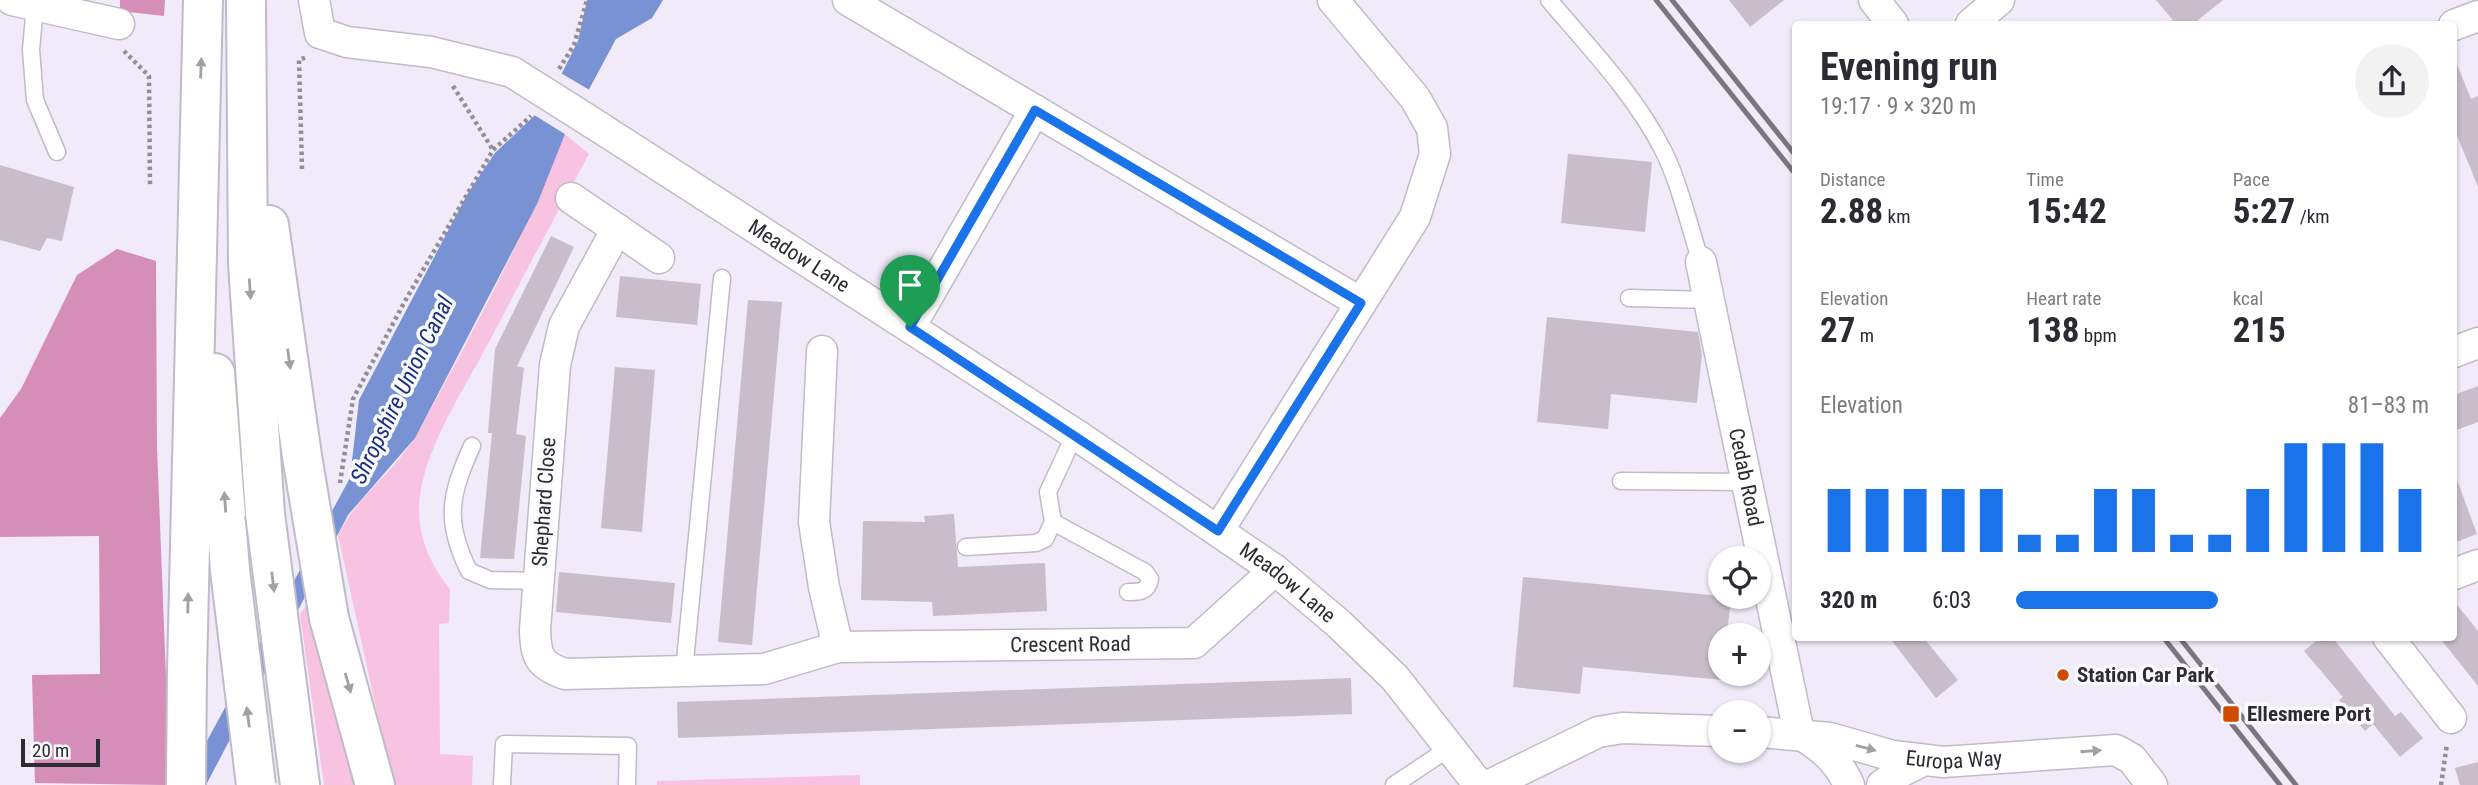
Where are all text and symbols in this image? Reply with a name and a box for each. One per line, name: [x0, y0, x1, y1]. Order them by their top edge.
button: share: [2355, 44, 2429, 118]
text: Evening run: [1820, 45, 1998, 89]
one-way arrow: [195, 56, 206, 78]
text: 19:17 · 9 × 320 m: [1820, 93, 1976, 120]
text: Distance: [1820, 168, 1885, 191]
text: Time: [2026, 168, 2064, 191]
text: Pace: [2233, 168, 2270, 191]
text: 2.88: [1820, 191, 1883, 232]
text: 15:42: [2026, 191, 2107, 232]
text: 5:27: [2233, 191, 2295, 232]
text: km: [1883, 205, 1910, 228]
text: /km: [2295, 205, 2330, 228]
street label: Meadow Lane: [744, 215, 854, 297]
pin: [880, 255, 940, 327]
icon: arrive: [891, 266, 929, 304]
one-way arrow: [245, 278, 256, 300]
text: Elevation: [1820, 287, 1888, 310]
text: Heart rate: [2026, 287, 2101, 310]
text: kcal: [2233, 287, 2263, 310]
water label: Shropshire Union Canal: [345, 291, 459, 488]
text: 27: [1820, 310, 1855, 351]
text: 138: [2026, 310, 2079, 351]
text: 215: [2233, 310, 2286, 351]
text: m: [1855, 324, 1874, 347]
text: bpm: [2079, 324, 2117, 347]
one-way arrow: [283, 348, 294, 370]
text: Elevation: [1820, 392, 1903, 419]
text: 81–83 m: [2348, 392, 2429, 419]
street label: Cedab Road: [1724, 426, 1768, 529]
street label: Shephard Close: [528, 436, 561, 567]
one-way arrow: [219, 491, 230, 513]
street label: Meadow Lane: [1235, 538, 1340, 628]
map controls: [1708, 546, 1771, 763]
button: locate: [1708, 546, 1771, 609]
one-way arrow: [268, 571, 279, 593]
text: 320 m: [1820, 587, 1877, 614]
text: 6:03: [1932, 587, 1971, 614]
one-way arrow: [182, 592, 194, 614]
button: +: [1708, 623, 1771, 686]
street label: Crescent Road: [1010, 632, 1131, 657]
place label: Station Car Park: [2077, 663, 2215, 687]
marker: Station Car Park: [2055, 667, 2071, 683]
one-way arrow: [343, 673, 353, 694]
button: −: [1708, 700, 1771, 763]
place label: Ellesmere Port: [2247, 702, 2371, 726]
marker: Ellesmere Port: [2221, 704, 2241, 724]
one-way arrow: [242, 706, 253, 728]
scale bar: [21, 736, 100, 768]
text: 20 m: [32, 739, 69, 762]
one-way arrow: [1855, 744, 1876, 754]
one-way arrow: [2080, 745, 2102, 756]
street label: Europa Way: [1904, 746, 2003, 774]

